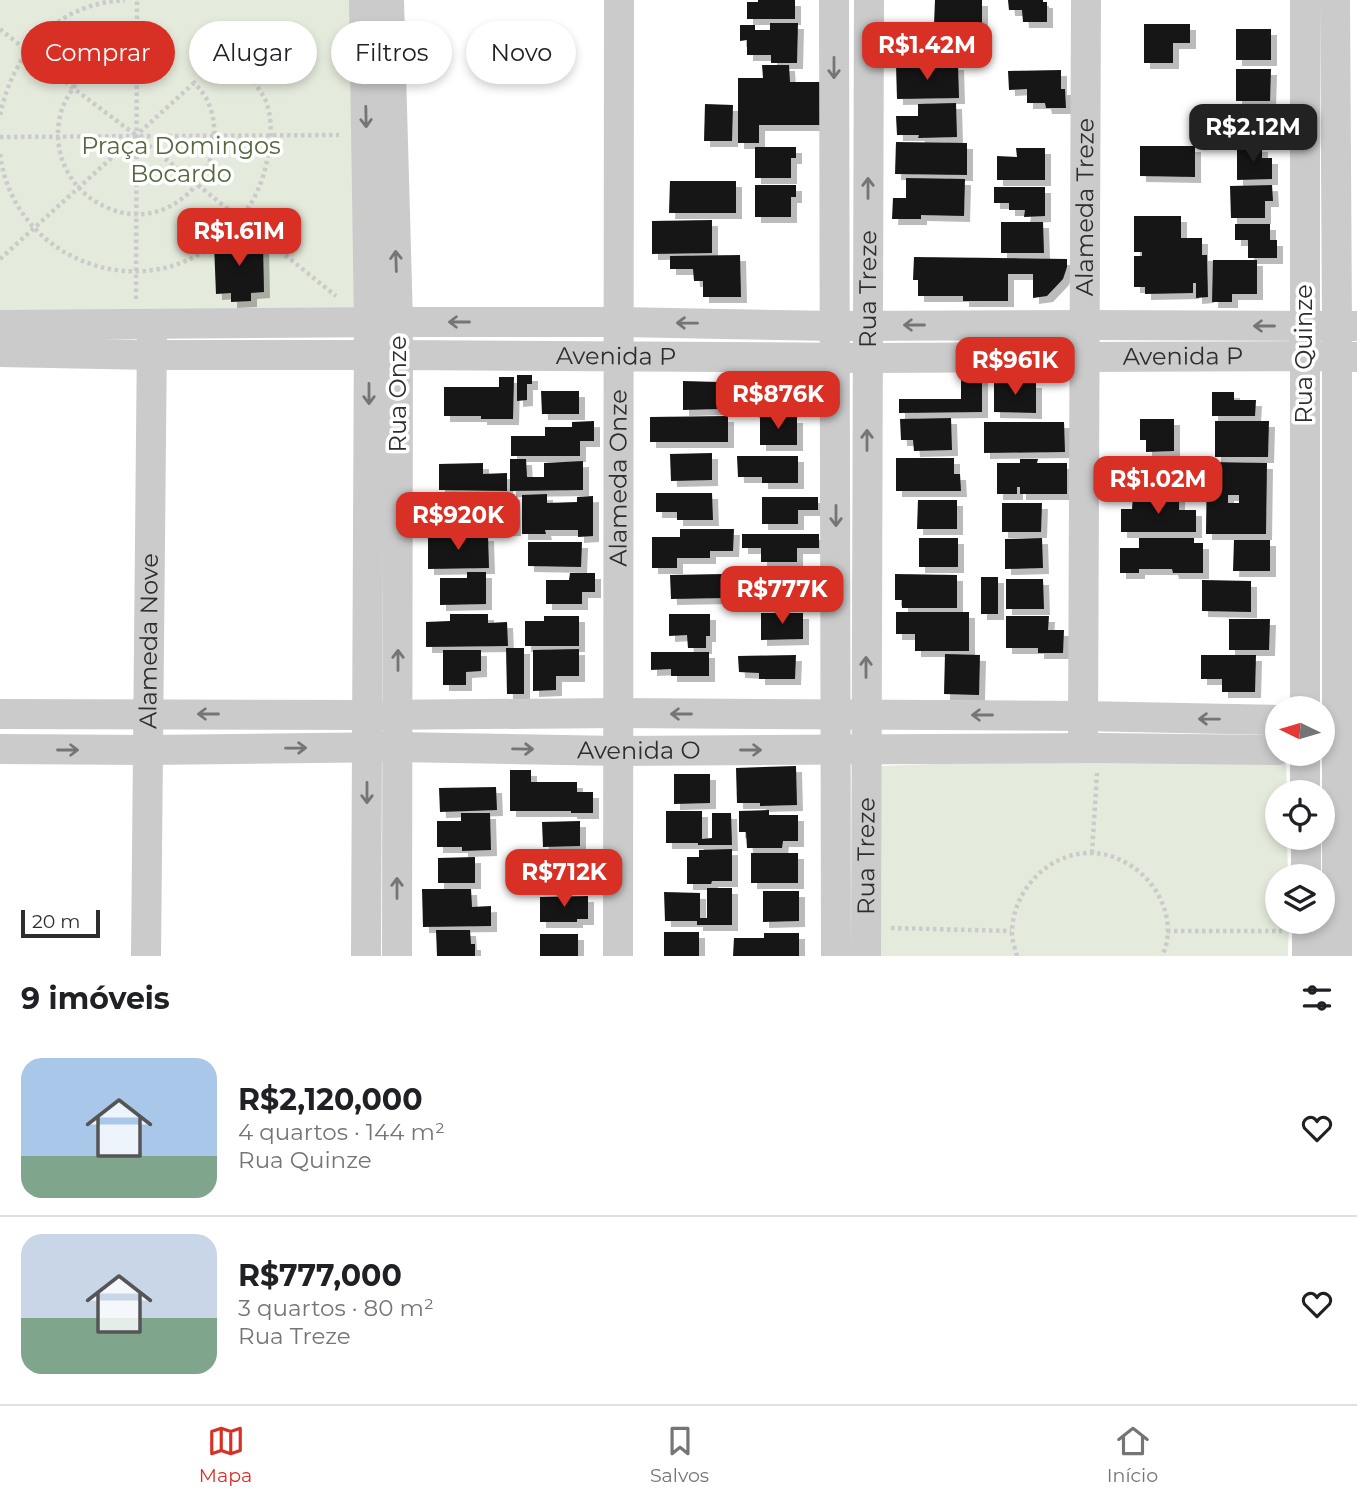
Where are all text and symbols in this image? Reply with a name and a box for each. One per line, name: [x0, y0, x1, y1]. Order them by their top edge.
chip: Comprar: [21, 21, 175, 84]
chip: Alugar: [189, 21, 317, 84]
chip: Filtros: [331, 21, 452, 84]
chip: Novo: [466, 21, 576, 84]
pin: R$1.42M: [862, 22, 992, 82]
text: R$1.42M: [878, 31, 976, 59]
one-way arrow: [827, 56, 841, 79]
pin: R$2.12M: [1188, 104, 1318, 164]
one-way arrow: [359, 105, 373, 128]
text: R$2.12M: [1205, 113, 1301, 141]
street label: Alameda Treze: [1070, 118, 1100, 296]
park label: Praça Domingos Bocardo: [81, 131, 281, 188]
one-way arrow: [861, 177, 875, 200]
pin: R$1.61M: [174, 208, 304, 268]
text: R$1.61M: [193, 217, 285, 245]
street label: Rua Treze: [853, 230, 882, 348]
one-way arrow: [390, 250, 403, 273]
street label: Rua Quinze: [1289, 284, 1318, 424]
one-way arrow: [448, 315, 471, 329]
one-way arrow: [676, 317, 699, 330]
one-way arrow: [903, 318, 926, 332]
one-way arrow: [1253, 319, 1276, 333]
street label: Rua Onze: [383, 336, 412, 452]
pin: R$961K: [958, 338, 1072, 397]
street label: Avenida P: [556, 341, 676, 371]
street label: Avenida P: [1123, 341, 1243, 371]
text: R$961K: [972, 346, 1058, 374]
pin: R$876K: [721, 372, 835, 431]
text: R$876K: [732, 380, 824, 408]
one-way arrow: [362, 382, 376, 405]
street label: Alameda Onze: [603, 389, 633, 567]
one-way arrow: [860, 429, 874, 452]
pin: R$1.02M: [1093, 456, 1223, 516]
text: R$1.02M: [1109, 465, 1207, 493]
pin: R$920K: [401, 492, 515, 552]
text: R$920K: [412, 501, 504, 529]
one-way arrow: [829, 504, 843, 527]
street label: Alameda Nove: [133, 553, 164, 729]
pin: R$777K: [725, 566, 839, 626]
text: R$777K: [736, 575, 828, 603]
one-way arrow: [391, 649, 404, 672]
one-way arrow: [859, 656, 873, 679]
north arrow: [1265, 696, 1335, 766]
map controls: [1265, 696, 1335, 934]
one-way arrow: [197, 707, 220, 721]
one-way arrow: [670, 707, 693, 721]
one-way arrow: [971, 708, 994, 722]
one-way arrow: [1198, 712, 1221, 725]
street label: Avenida O: [577, 735, 701, 765]
one-way arrow: [284, 741, 307, 755]
one-way arrow: [511, 742, 534, 756]
one-way arrow: [56, 743, 79, 756]
one-way arrow: [739, 743, 762, 757]
button: locate: [1265, 780, 1335, 850]
one-way arrow: [360, 781, 374, 804]
street label: Rua Treze: [851, 797, 880, 915]
pin: R$712K: [507, 850, 621, 909]
text: R$712K: [521, 858, 607, 886]
button: layers: [1265, 864, 1335, 934]
one-way arrow: [390, 877, 404, 900]
scale bar: [21, 907, 100, 939]
text: 20 m: [32, 910, 80, 933]
icon: filters: [1298, 979, 1336, 1017]
text: 9 imóveis: [21, 980, 170, 1017]
text: R$2,120,000: [238, 1081, 423, 1118]
icon: home: [77, 1086, 161, 1170]
icon: heart: [1298, 1109, 1336, 1147]
text: 4 quartos · 144 m²: [238, 1118, 445, 1146]
text: Rua Quinze: [238, 1146, 372, 1174]
text: R$777,000: [238, 1257, 402, 1294]
icon: home: [77, 1262, 161, 1346]
icon: heart: [1298, 1285, 1336, 1323]
text: 3 quartos · 80 m²: [238, 1294, 434, 1322]
text: Rua Treze: [238, 1322, 351, 1350]
tab: Mapa: [199, 1422, 252, 1487]
tab: Salvos: [650, 1422, 709, 1487]
tab: Início: [1107, 1422, 1158, 1487]

